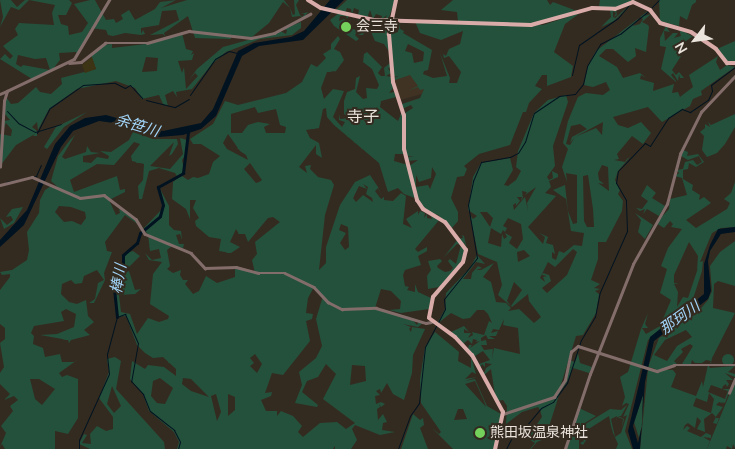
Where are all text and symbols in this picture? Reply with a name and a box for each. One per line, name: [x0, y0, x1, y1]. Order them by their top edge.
north arrow: [670, 15, 720, 65]
place label: 会三寺: [356, 19, 398, 35]
marker: 会三寺: [340, 21, 352, 33]
text: N: [671, 38, 692, 57]
district label: 寺子: [347, 107, 379, 127]
water label: 余笹川: [113, 111, 161, 141]
water label: 棒川: [108, 263, 130, 295]
water label: 那珂川: [657, 297, 703, 339]
place label: 熊田坂温泉神社: [490, 425, 588, 441]
marker: 熊田坂温泉神社: [474, 427, 486, 439]

